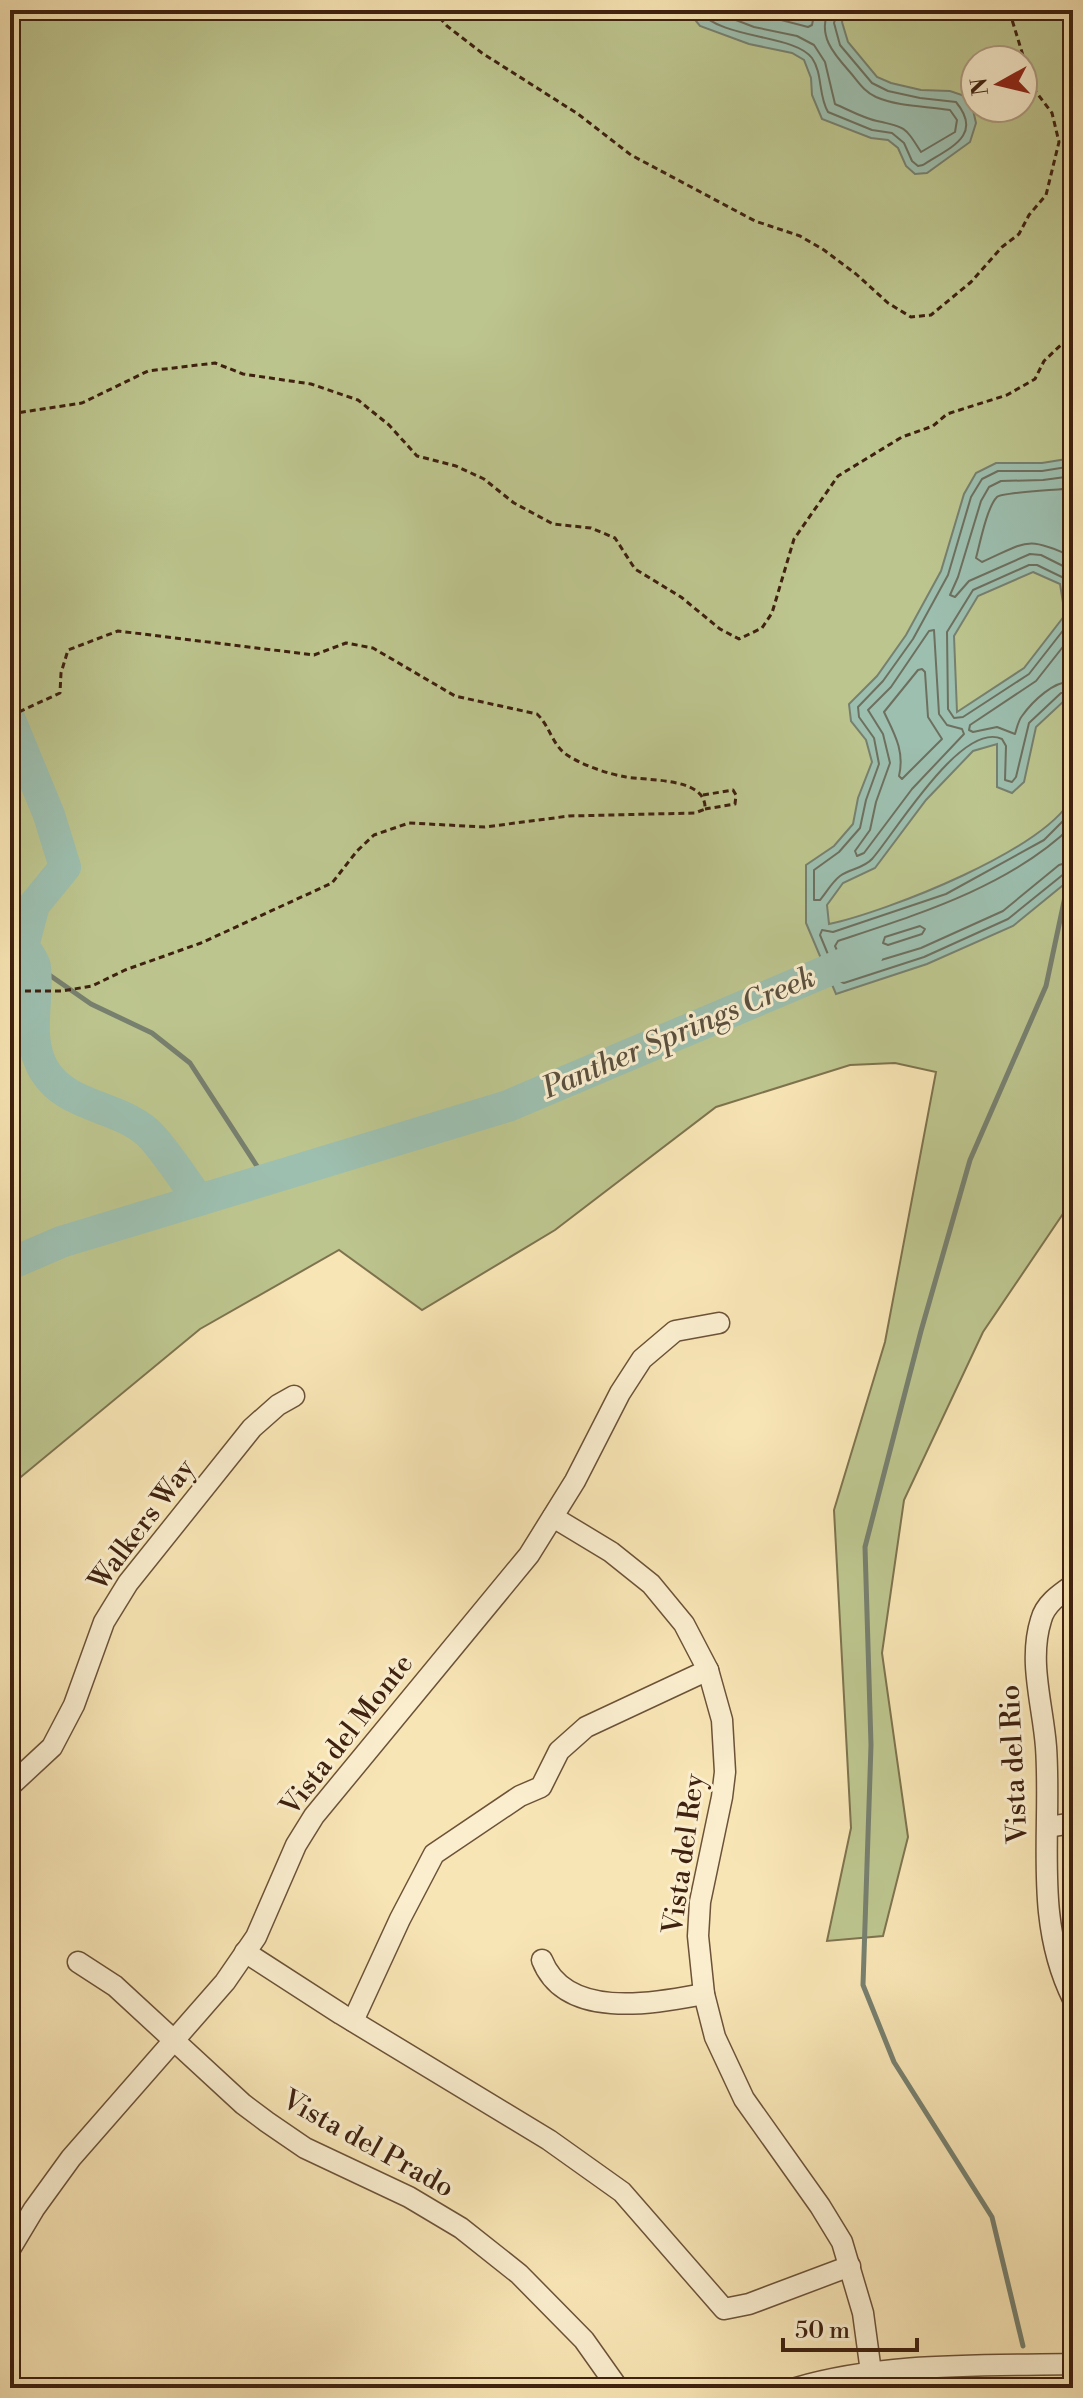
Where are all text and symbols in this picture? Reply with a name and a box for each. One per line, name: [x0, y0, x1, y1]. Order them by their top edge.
north arrow: [959, 44, 1039, 124]
text: N: [966, 75, 995, 97]
water label: Panther Springs Creek: [536, 958, 821, 1108]
street label: Walkers Way: [81, 1452, 203, 1599]
street label: Vista del Monte: [272, 1647, 421, 1824]
street label: Vista del Rio: [992, 1684, 1036, 1845]
street label: Vista del Rey: [655, 1771, 713, 1937]
street label: Vista del Prado: [275, 2082, 460, 2206]
scale bar: [783, 2302, 917, 2352]
text: 50 m: [795, 2316, 850, 2346]

